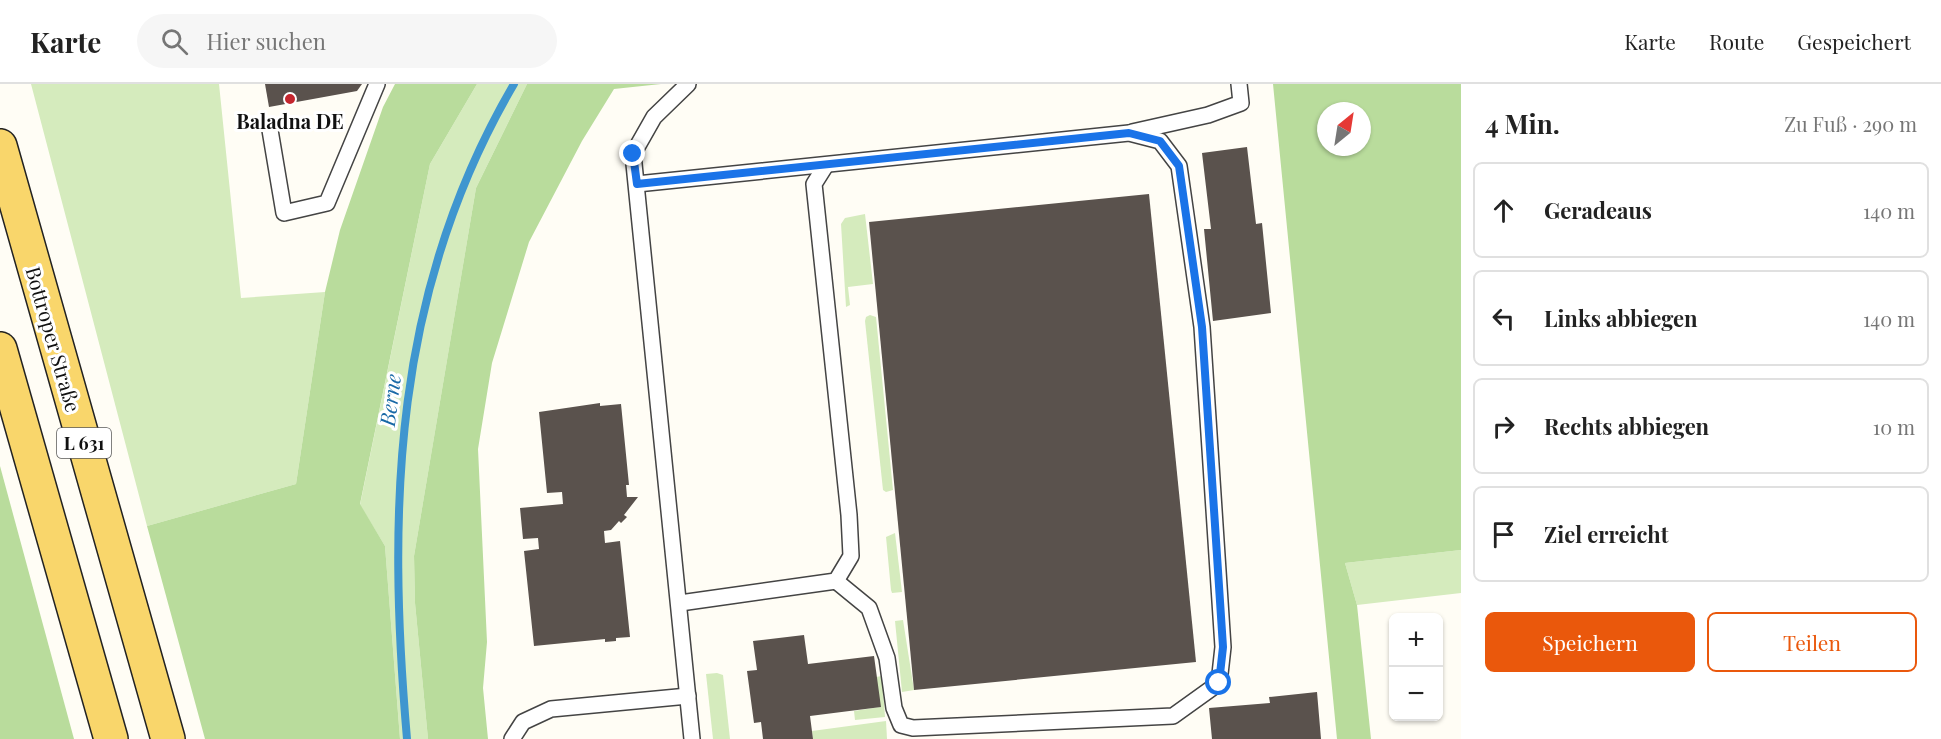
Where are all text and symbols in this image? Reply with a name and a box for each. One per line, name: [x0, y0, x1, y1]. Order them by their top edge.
search box: [137, 14, 557, 68]
text: Karte: [30, 23, 101, 60]
icon: search: [158, 25, 191, 58]
text: Hier suchen: [206, 26, 326, 56]
text: Karte: [1624, 27, 1676, 55]
text: Route: [1709, 27, 1764, 55]
text: Gespeichert: [1797, 27, 1911, 55]
marker: Baladna DE: [283, 92, 297, 106]
north arrow: [1317, 102, 1371, 156]
text: 4 Min.: [1485, 106, 1560, 141]
place label: Baladna DE: [236, 107, 344, 134]
text: Zu Fuß · 290 m: [1784, 110, 1917, 137]
route end: [619, 140, 645, 166]
icon: ahead: [1487, 194, 1520, 227]
text: Geradeaus: [1544, 195, 1652, 225]
text: 140 m: [1863, 197, 1915, 224]
street label: Bottroper Straße: [20, 263, 88, 415]
icon: left: [1487, 302, 1520, 335]
text: Links abbiegen: [1544, 303, 1698, 333]
text: 140 m: [1863, 305, 1915, 332]
water label: Berne: [372, 372, 406, 429]
icon: right: [1487, 410, 1520, 443]
text: Rechts abbiegen: [1544, 411, 1709, 441]
text: 10 m: [1873, 413, 1915, 440]
road number: L 631: [57, 428, 111, 458]
icon: arrive: [1487, 518, 1520, 551]
text: Ziel erreicht: [1544, 519, 1668, 549]
button: Speichern: [1485, 612, 1695, 672]
button: Teilen: [1707, 612, 1917, 672]
map controls: [1389, 613, 1443, 721]
button: +: [1389, 613, 1443, 667]
button: −: [1389, 667, 1443, 721]
route start: [1205, 669, 1231, 695]

